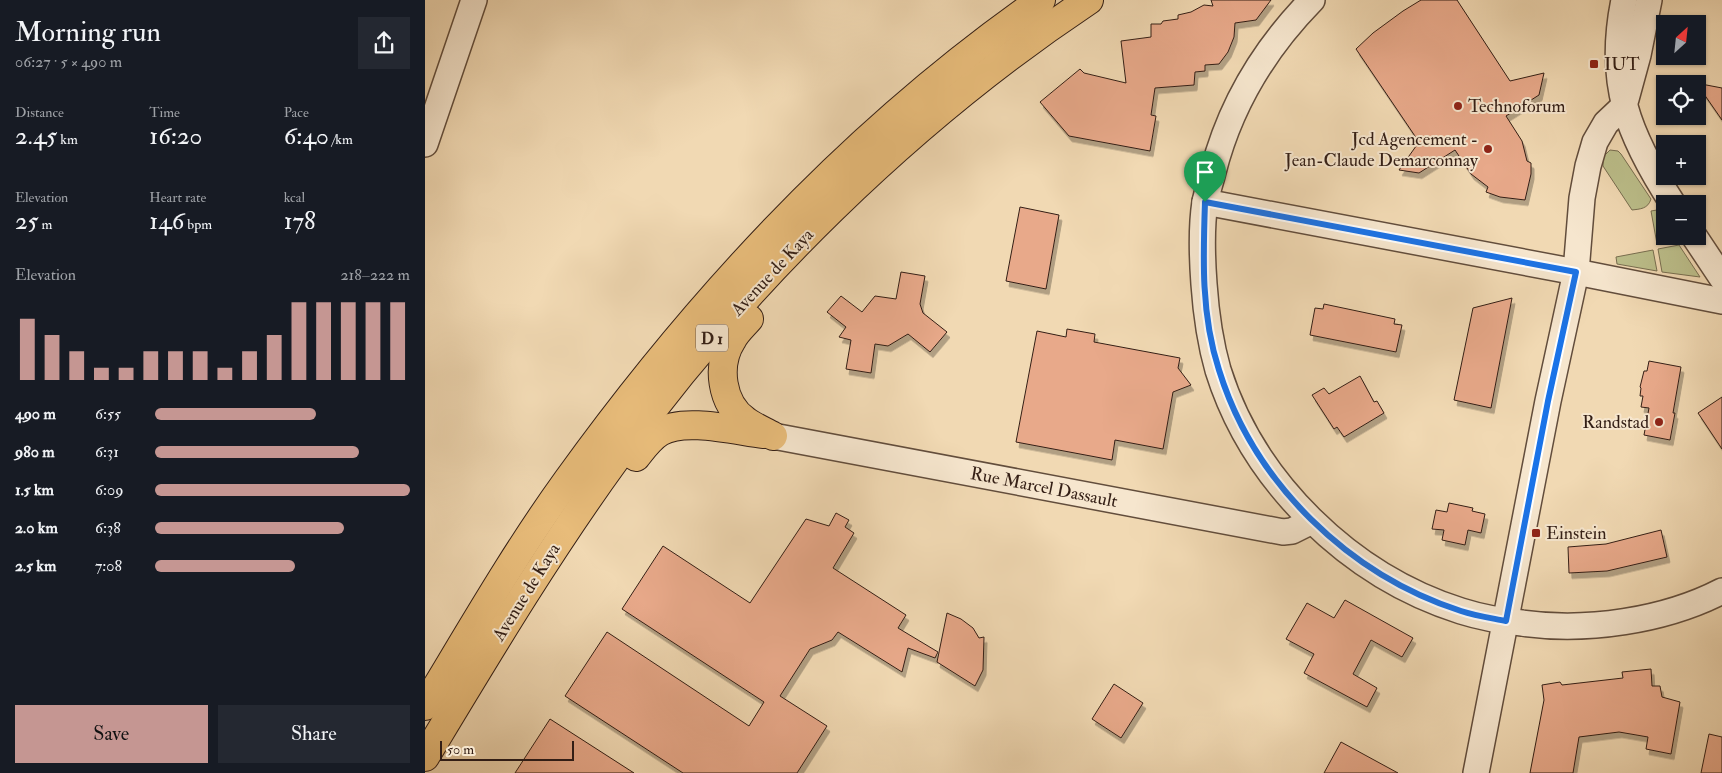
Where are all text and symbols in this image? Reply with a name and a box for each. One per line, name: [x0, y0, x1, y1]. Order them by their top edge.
text: Morning run: [15, 15, 161, 50]
north arrow: [1656, 15, 1706, 65]
map controls: [1656, 15, 1706, 245]
button: share: [358, 17, 410, 69]
text: 06:27 · 5 × 490 m: [15, 52, 122, 72]
place label: IUT: [1604, 53, 1640, 76]
marker: IUT: [1588, 58, 1600, 70]
button: locate: [1656, 75, 1706, 125]
place label: Technoforum: [1468, 95, 1566, 118]
marker: Technoforum: [1452, 100, 1464, 112]
text: Distance: [15, 104, 64, 121]
text: Time: [149, 104, 180, 121]
text: Pace: [284, 104, 309, 121]
text: 2.45: [15, 121, 57, 152]
text: 16:20: [149, 121, 202, 152]
text: 6:40: [284, 121, 329, 152]
place label: Jcd Agencement - Jean-Claude Demarconnay: [1284, 128, 1479, 172]
text: km: [57, 131, 78, 148]
text: /km: [329, 131, 353, 148]
button: +: [1656, 135, 1706, 185]
marker: Jcd Agencement - Jean-Claude Demarconnay: [1482, 143, 1494, 155]
pin: [1184, 151, 1226, 202]
icon: arrive: [1191, 158, 1219, 186]
text: Elevation: [15, 189, 68, 206]
text: Heart rate: [149, 189, 206, 206]
text: kcal: [284, 189, 305, 206]
button: −: [1656, 195, 1706, 245]
text: 25: [15, 206, 39, 237]
text: 146: [149, 206, 184, 237]
text: 178: [284, 206, 316, 237]
text: m: [39, 216, 52, 233]
text: bpm: [184, 216, 212, 233]
street label: Avenue de Kaya: [725, 223, 819, 322]
text: Elevation: [15, 265, 76, 285]
text: 218–222 m: [340, 265, 410, 285]
road number: D 1: [696, 324, 728, 352]
text: 490 m: [15, 404, 56, 424]
text: 6:55: [95, 404, 121, 424]
place label: Randstad: [1582, 411, 1649, 434]
marker: Randstad: [1653, 416, 1665, 428]
text: 980 m: [15, 442, 55, 462]
text: 6:31: [95, 442, 119, 462]
street label: Rue Marcel Dassault: [968, 462, 1120, 513]
text: 1.5 km: [15, 480, 54, 500]
text: 6:09: [95, 480, 123, 500]
text: 2.0 km: [15, 518, 58, 538]
text: 6:38: [95, 518, 121, 538]
place label: Einstein: [1546, 522, 1607, 545]
marker: Einstein: [1530, 527, 1542, 539]
street label: Avenue de Kaya: [487, 539, 566, 646]
text: 2.5 km: [15, 556, 56, 576]
text: 7:08: [95, 556, 122, 576]
button: Save: [15, 705, 208, 763]
button: Share: [218, 705, 410, 763]
scale bar: [440, 738, 574, 761]
text: 50 m: [447, 741, 474, 758]

